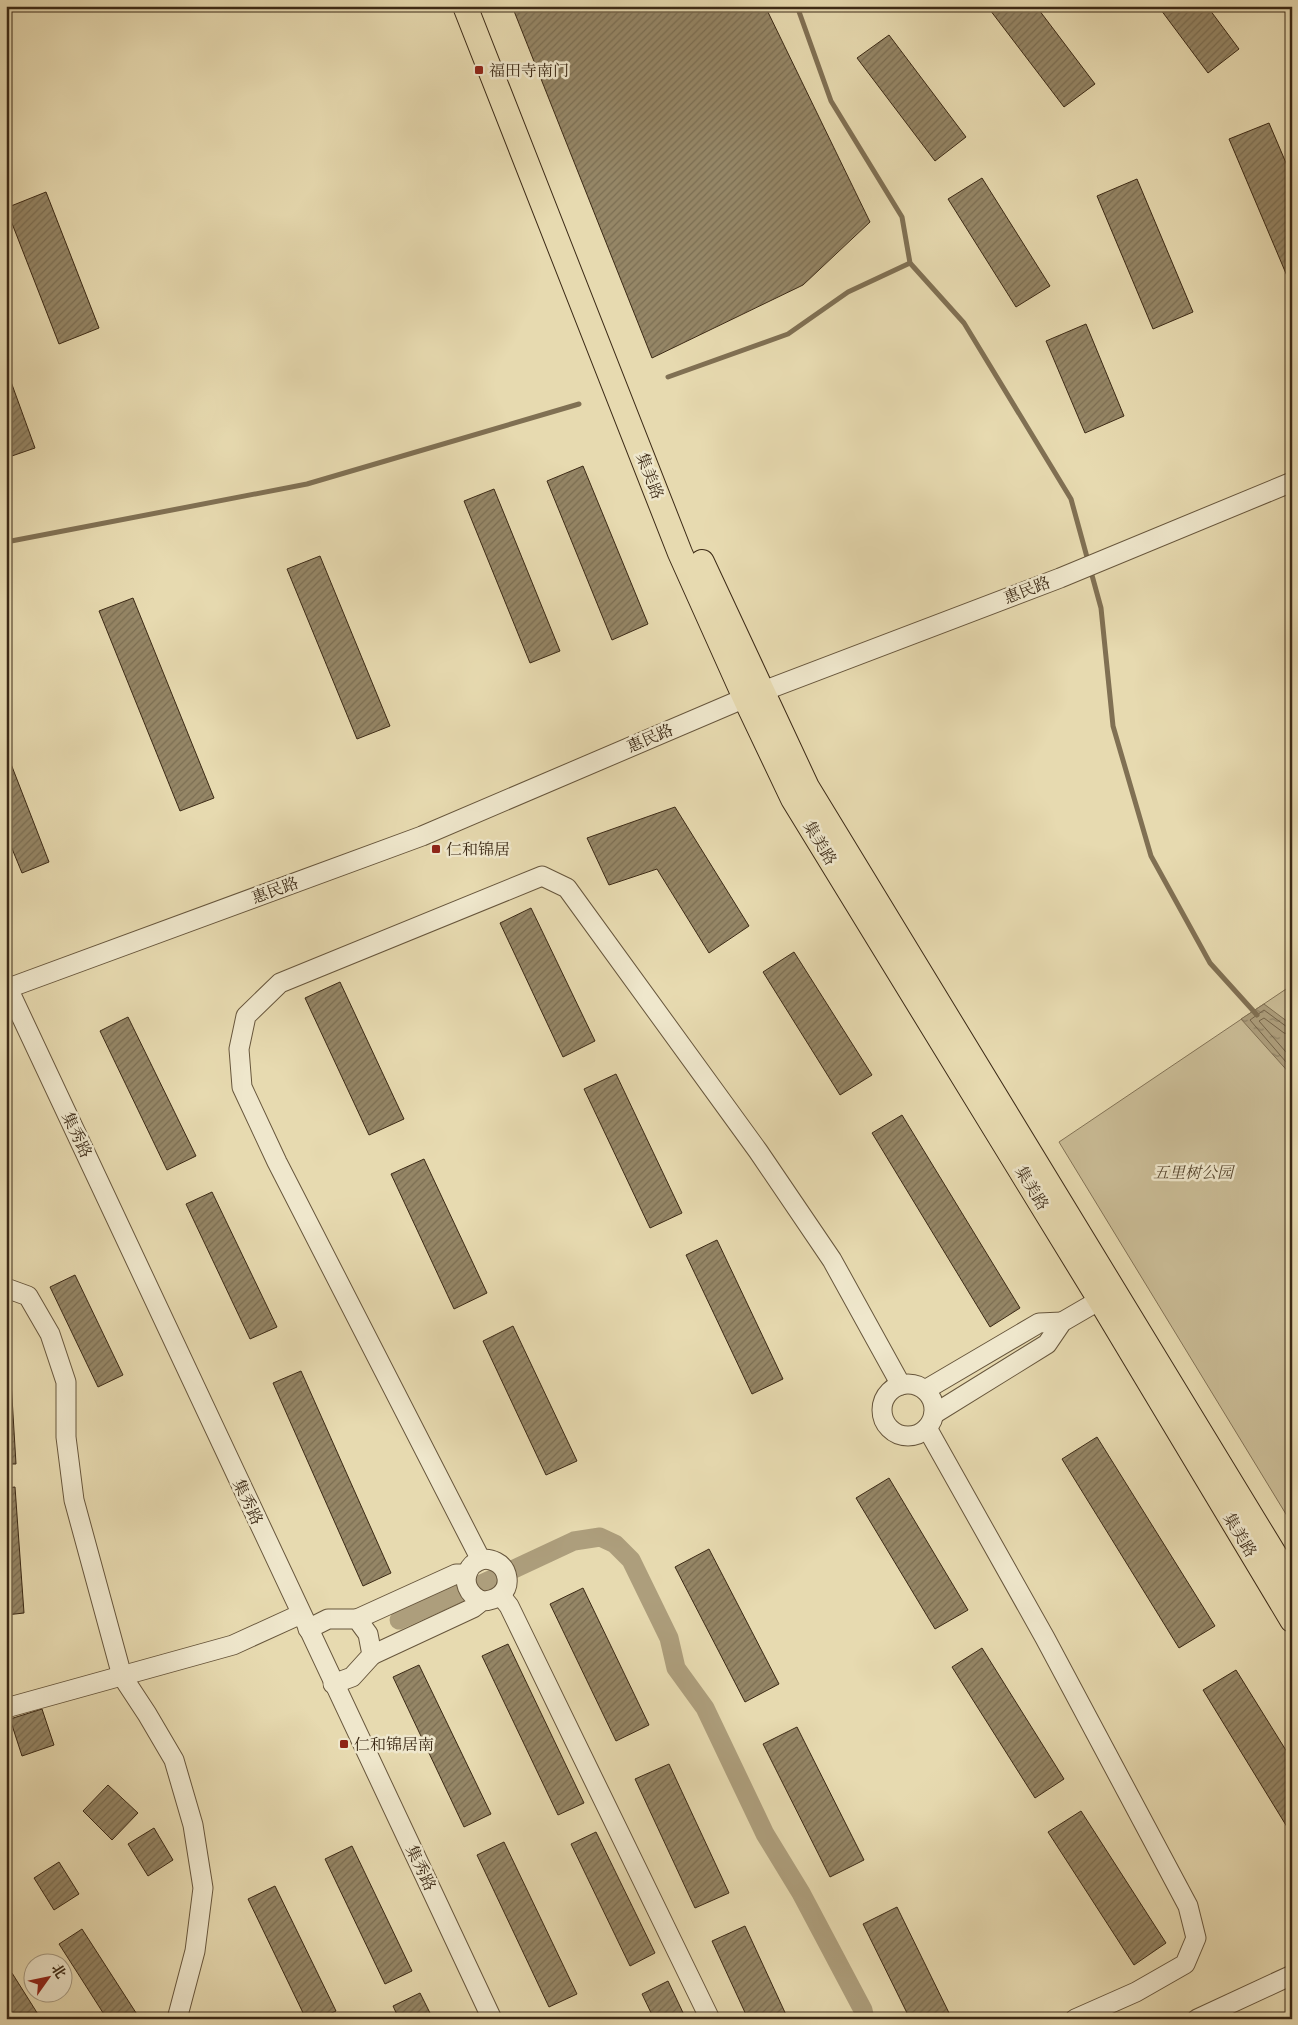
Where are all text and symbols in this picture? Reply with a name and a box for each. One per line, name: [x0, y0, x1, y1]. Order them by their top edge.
place label: 福田寺南门: [489, 60, 569, 81]
marker: 福田寺南门: [473, 64, 485, 76]
street label: 集美路: [632, 450, 668, 502]
street label: 惠民路: [1001, 572, 1053, 608]
street label: 惠民路: [624, 719, 676, 757]
street label: 集美路: [799, 817, 841, 869]
place label: 仁和锦居: [446, 839, 510, 860]
marker: 仁和锦居: [430, 843, 442, 855]
street label: 惠民路: [249, 872, 301, 908]
street label: 集秀路: [57, 1109, 97, 1161]
street label: 集美路: [1011, 1162, 1053, 1214]
park label: 五里树公园: [1153, 1162, 1236, 1183]
street label: 集秀路: [228, 1476, 268, 1528]
street label: 集美路: [1219, 1509, 1261, 1561]
place label: 仁和锦居南: [354, 1734, 434, 1755]
marker: 仁和锦居南: [338, 1738, 350, 1750]
street label: 集秀路: [401, 1842, 441, 1894]
north arrow: [22, 1952, 72, 2002]
text: 北: [48, 1960, 70, 1982]

